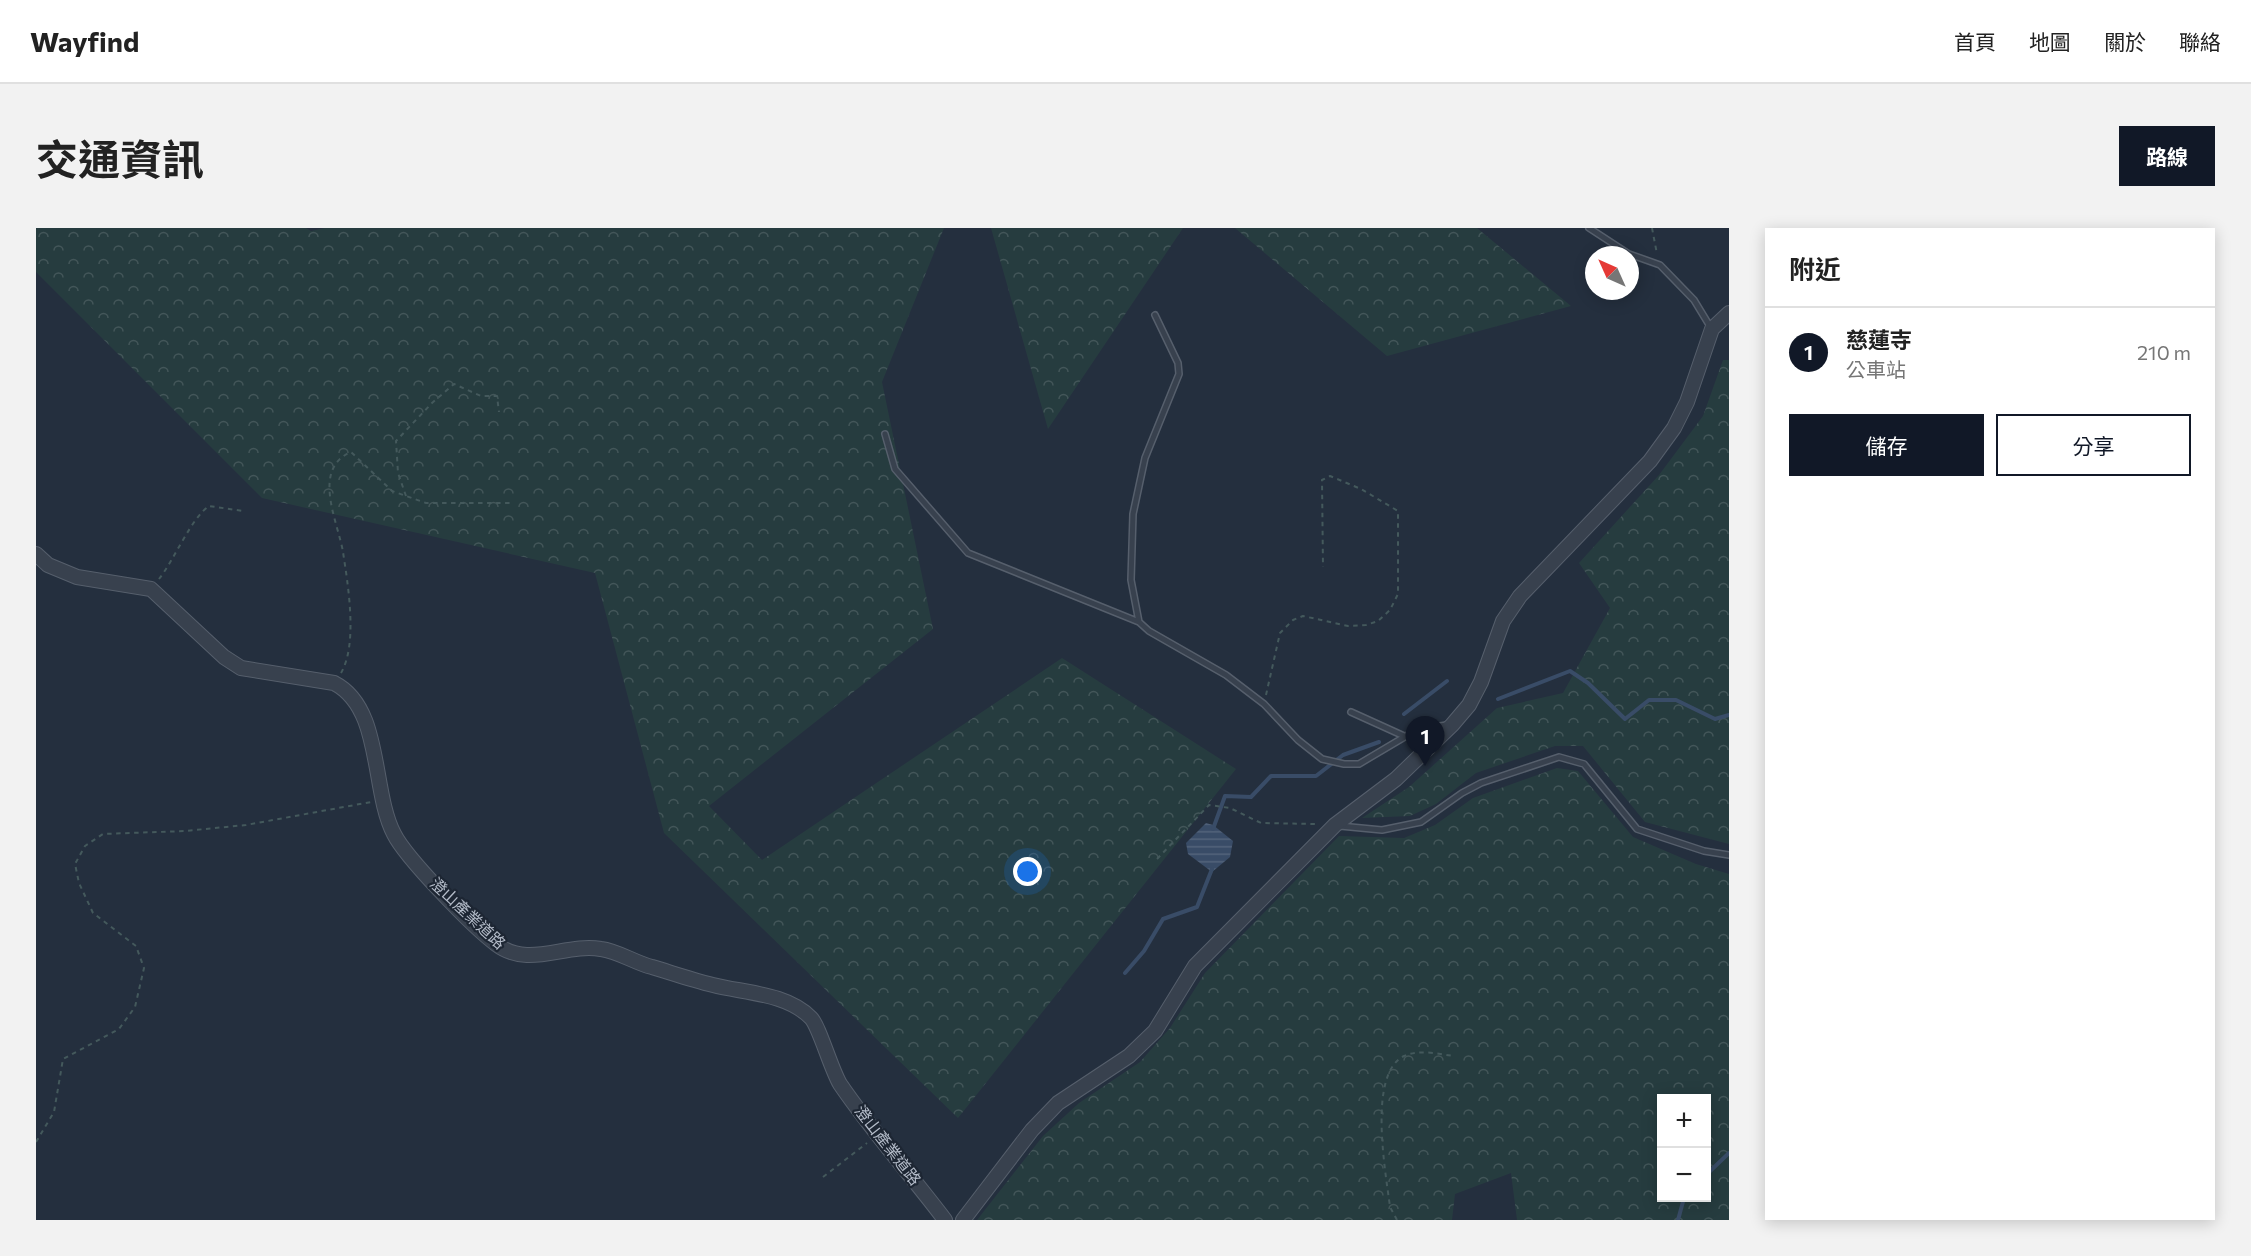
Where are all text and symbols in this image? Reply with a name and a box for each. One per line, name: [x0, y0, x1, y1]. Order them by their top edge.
text: Wayfind: [30, 24, 139, 58]
text: 首頁: [1954, 29, 1996, 54]
text: 地圖: [2029, 29, 2071, 54]
text: 關於: [2104, 29, 2146, 54]
text: 聯絡: [2179, 29, 2221, 54]
button: 路線: [2119, 126, 2215, 186]
text: 交通資訊: [36, 132, 204, 184]
north arrow: [1585, 246, 1639, 300]
text: 附近: [1789, 253, 1841, 284]
text: 慈蓮寺: [1846, 326, 1912, 353]
text: 1: [1804, 340, 1813, 364]
text: 210 m: [2137, 340, 2191, 364]
text: 公車站: [1846, 357, 1906, 381]
button: 儲存: [1789, 414, 1984, 476]
button: 分享: [1996, 414, 2191, 476]
pin: 1: [1406, 716, 1444, 766]
your location: [1013, 857, 1042, 886]
street label: 澄山產業道路: [427, 873, 510, 952]
map controls: [1657, 1094, 1711, 1202]
button: +: [1657, 1094, 1711, 1148]
street label: 澄山產業道路: [851, 1101, 925, 1188]
button: −: [1657, 1148, 1711, 1202]

